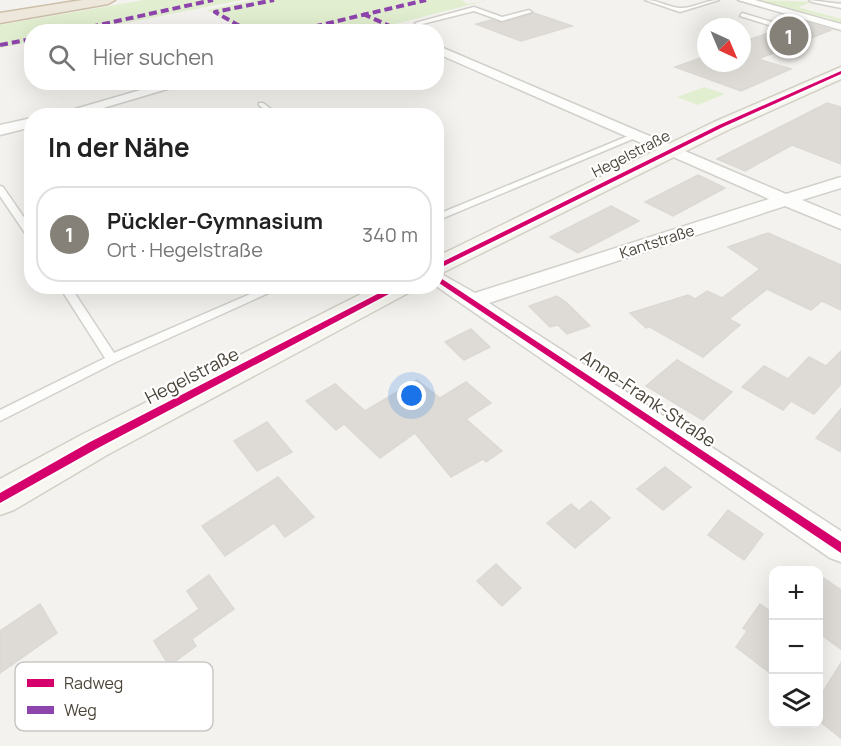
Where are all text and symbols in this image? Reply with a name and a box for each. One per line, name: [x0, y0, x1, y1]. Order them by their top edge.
pin: 1: [770, 14, 808, 58]
north arrow: [697, 18, 751, 72]
search box: [24, 24, 444, 90]
icon: search: [45, 41, 78, 74]
text: Hier suchen: [93, 42, 214, 72]
street label: Hegelstraße: [588, 125, 674, 182]
text: In der Nähe: [48, 129, 190, 165]
text: Pückler-Gymnasium: [107, 206, 323, 236]
street label: Kantstraße: [617, 220, 697, 263]
text: 1: [65, 221, 74, 248]
text: 340 m: [362, 221, 418, 248]
text: Ort · Hegelstraße: [107, 236, 263, 263]
street label: Hegelstraße: [141, 341, 243, 409]
street label: Anne-Frank-Straße: [576, 344, 721, 452]
your location: [397, 381, 426, 410]
map controls: [769, 566, 823, 728]
button: +: [769, 566, 823, 620]
button: −: [769, 620, 823, 674]
legend: [15, 662, 213, 731]
text: Radweg: [64, 672, 123, 694]
button: layers: [769, 674, 823, 728]
text: Weg: [64, 699, 97, 721]

